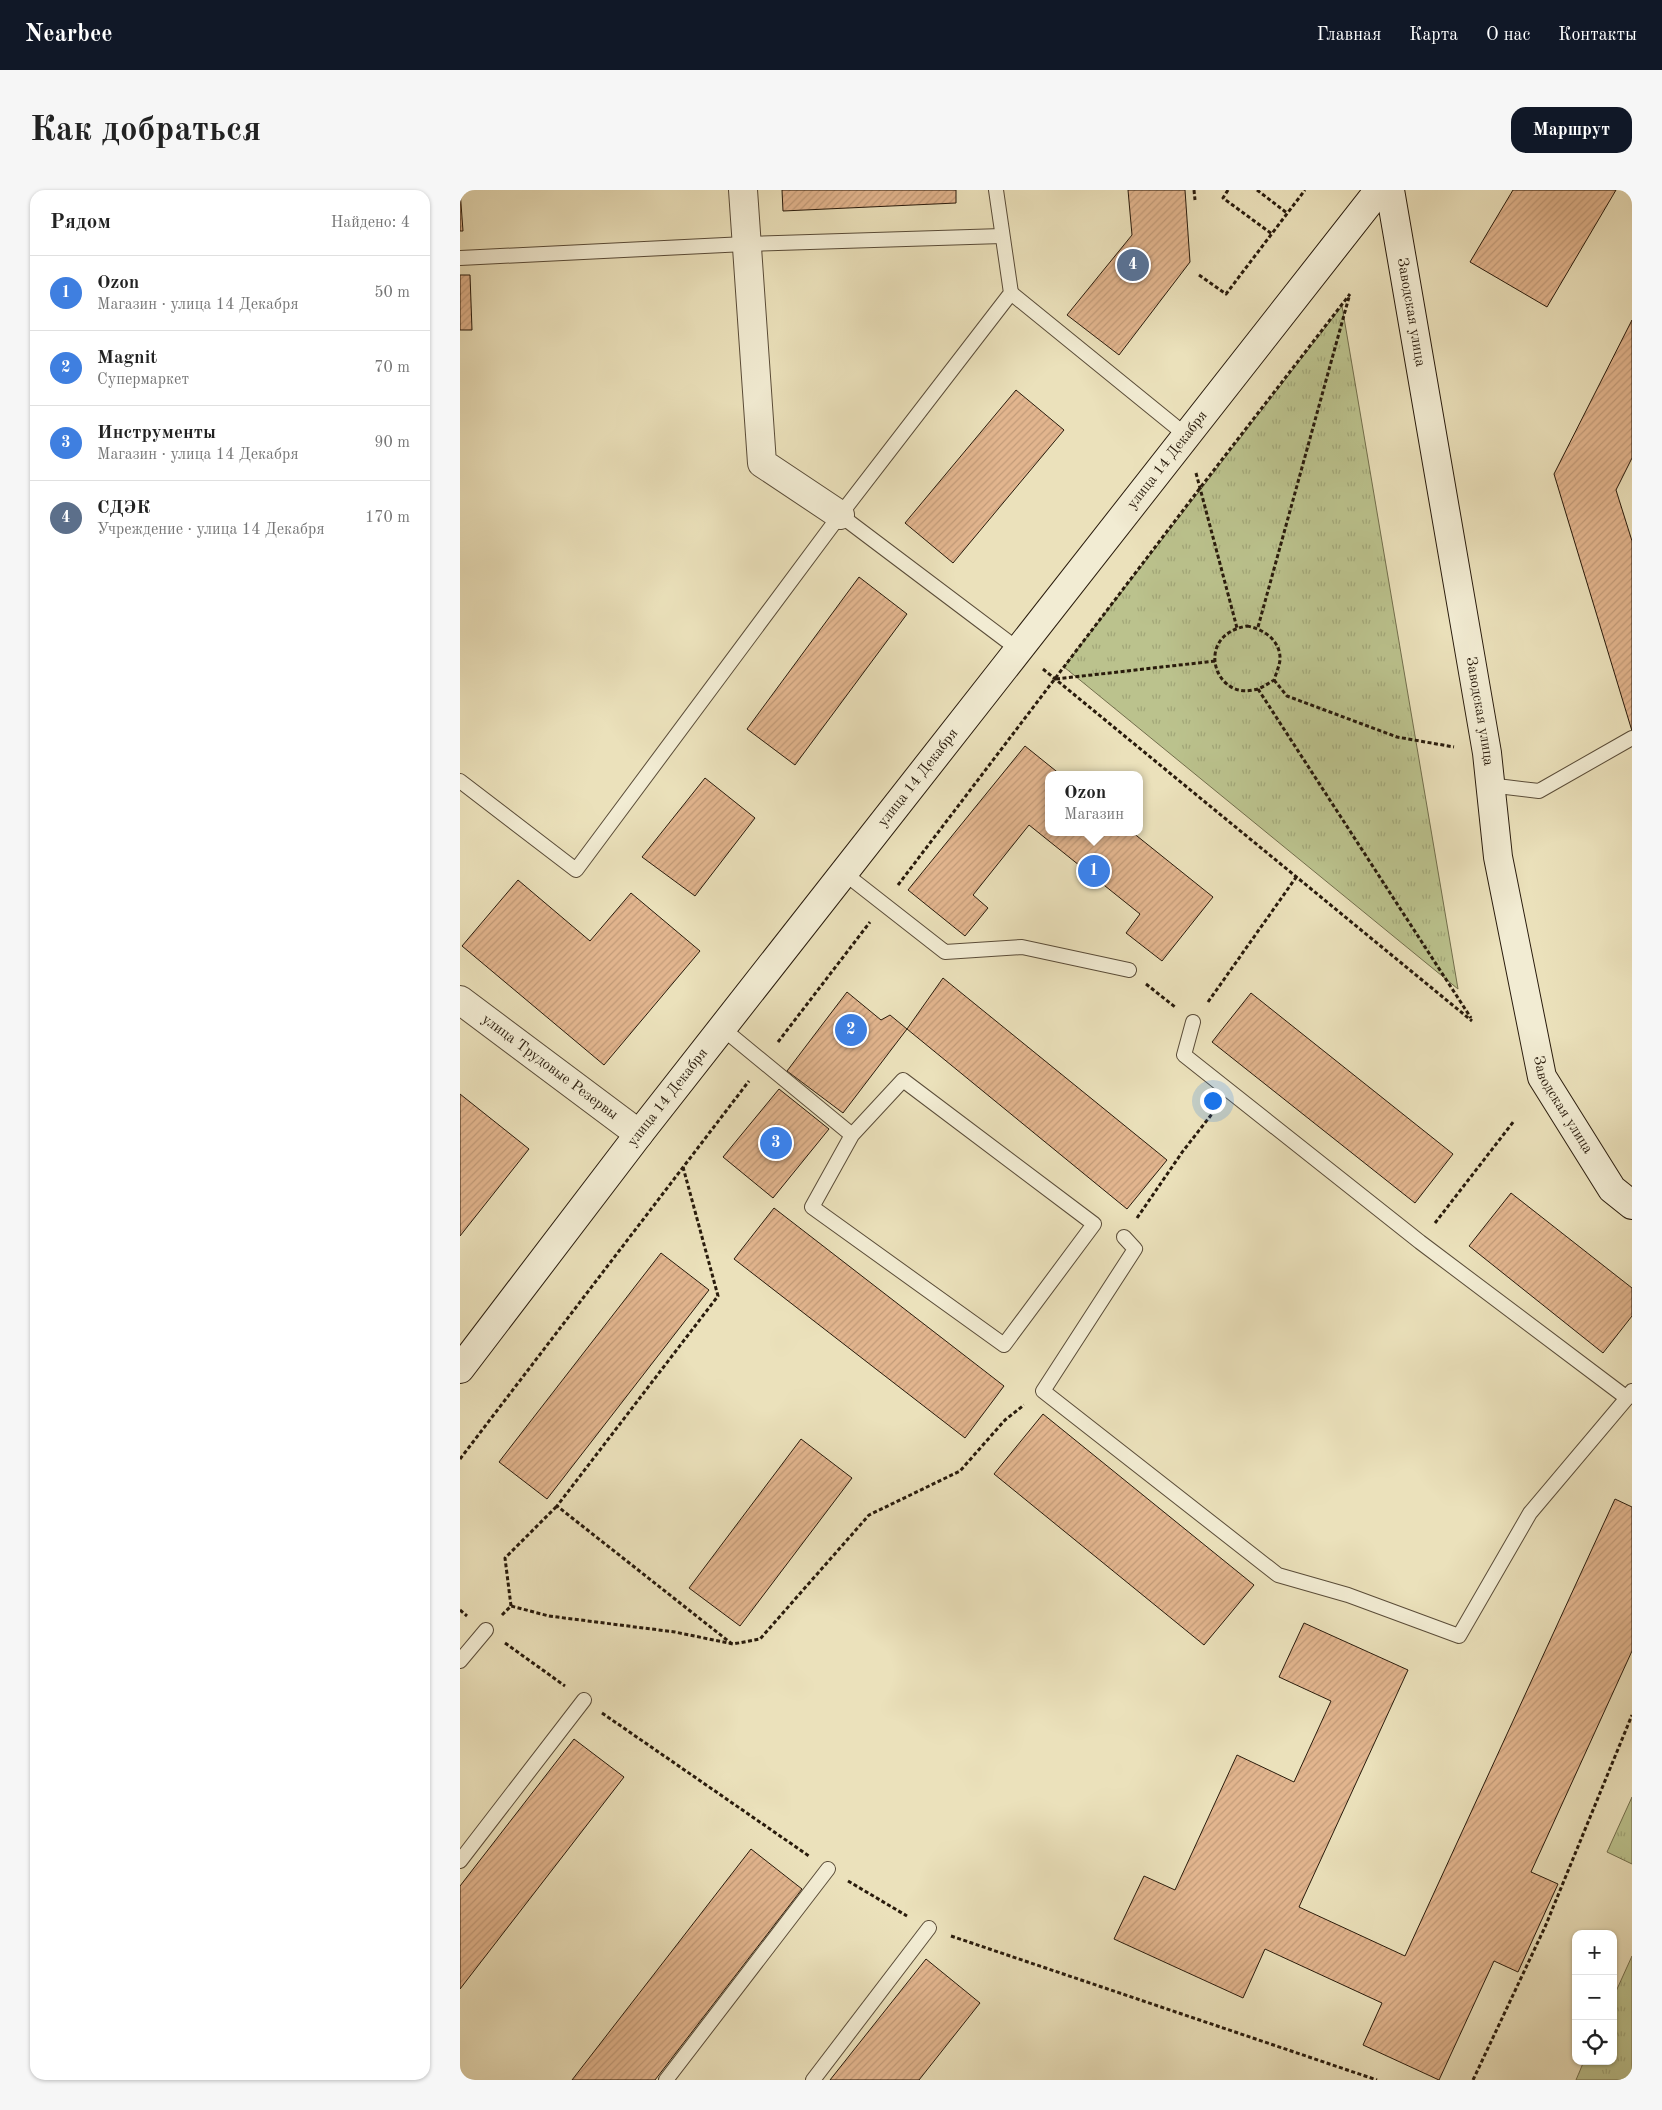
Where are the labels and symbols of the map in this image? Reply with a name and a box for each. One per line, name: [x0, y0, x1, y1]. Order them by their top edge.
pin: 4: [1117, 246, 1149, 284]
street label: Заводская улица: [1394, 257, 1428, 368]
street label: улица 14 Декабря: [1124, 408, 1211, 512]
street label: Заводская улица: [1463, 656, 1496, 767]
street label: улица 14 Декабря: [875, 726, 961, 830]
pin: 1: [1078, 852, 1110, 890]
street label: улица Трудовые Резервы: [479, 1011, 621, 1123]
pin: 2: [835, 1011, 867, 1049]
street label: улица 14 Декабря: [625, 1045, 711, 1149]
street label: Заводская улица: [1530, 1055, 1596, 1157]
your location: [1200, 1088, 1226, 1114]
pin: 3: [760, 1124, 792, 1162]

